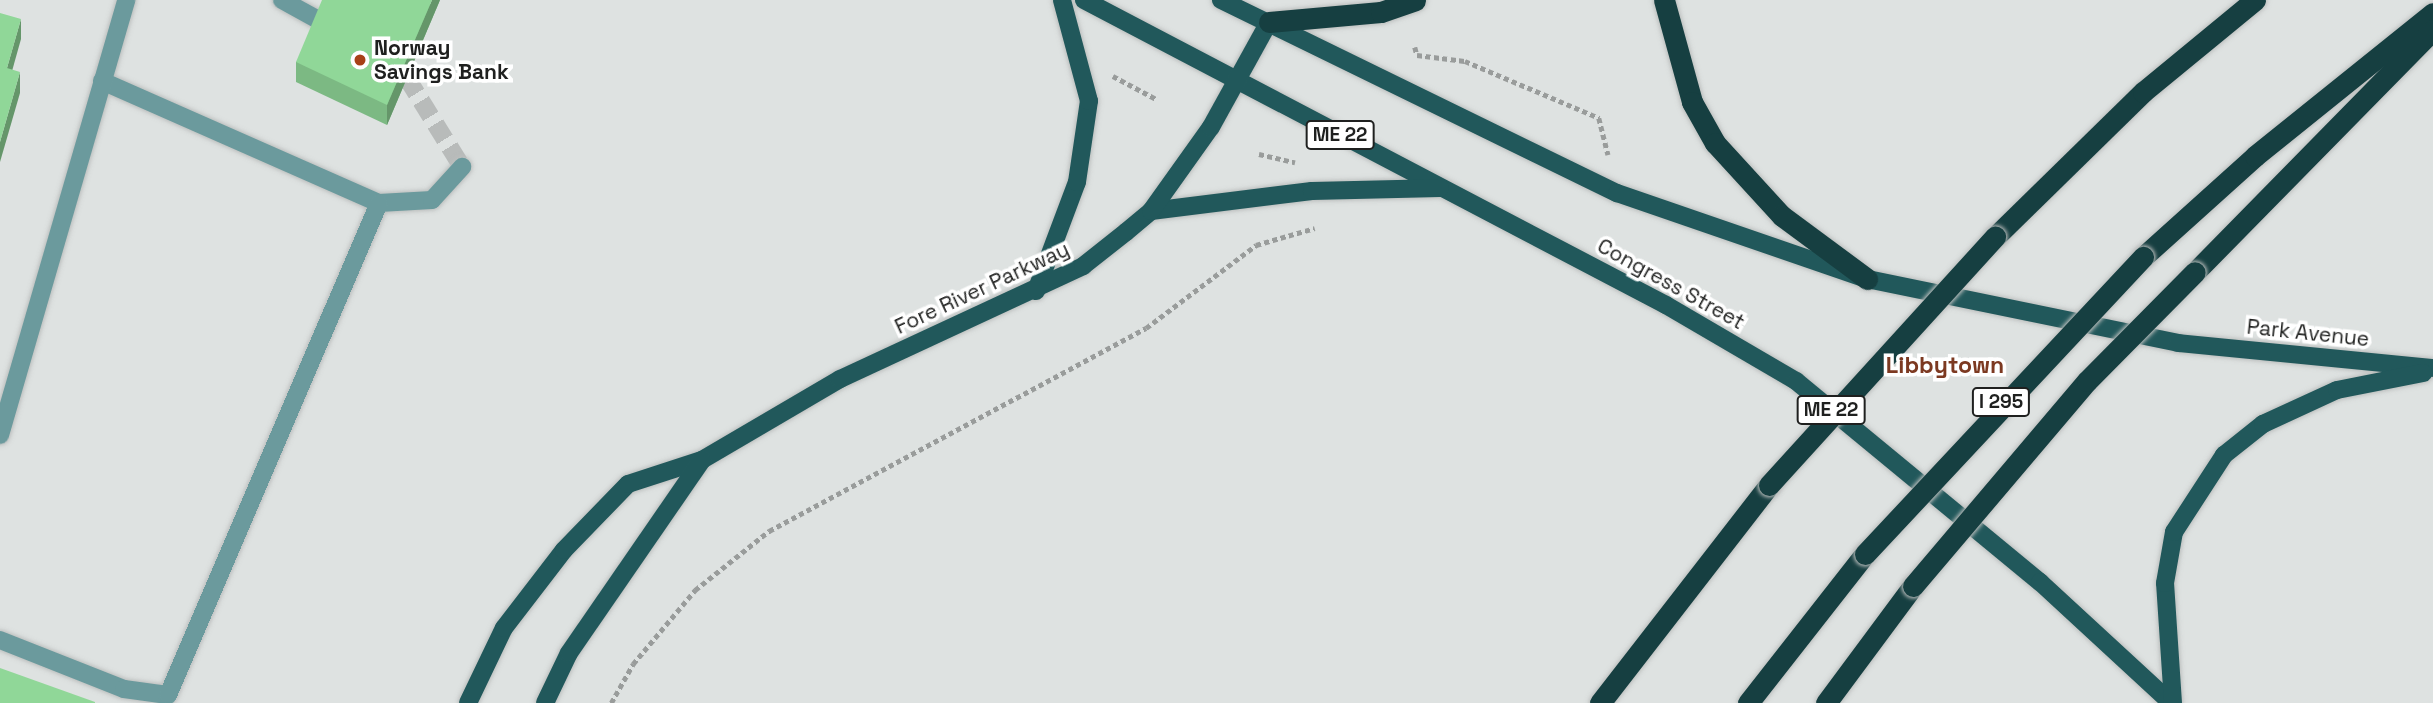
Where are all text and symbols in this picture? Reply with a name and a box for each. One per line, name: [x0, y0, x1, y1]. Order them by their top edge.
place label: Norway Savings Bank: [374, 35, 509, 85]
marker: Norway Savings Bank: [352, 52, 368, 68]
road number: ME 22: [1305, 119, 1375, 150]
street label: Congress Street: [1593, 233, 1749, 335]
street label: Fore River Parkway: [891, 237, 1073, 339]
street label: Park Avenue: [2245, 314, 2371, 352]
district label: Libbytown: [1886, 351, 2004, 379]
road number: I 295: [1971, 386, 2031, 418]
road number: ME 22: [1796, 394, 1866, 426]

